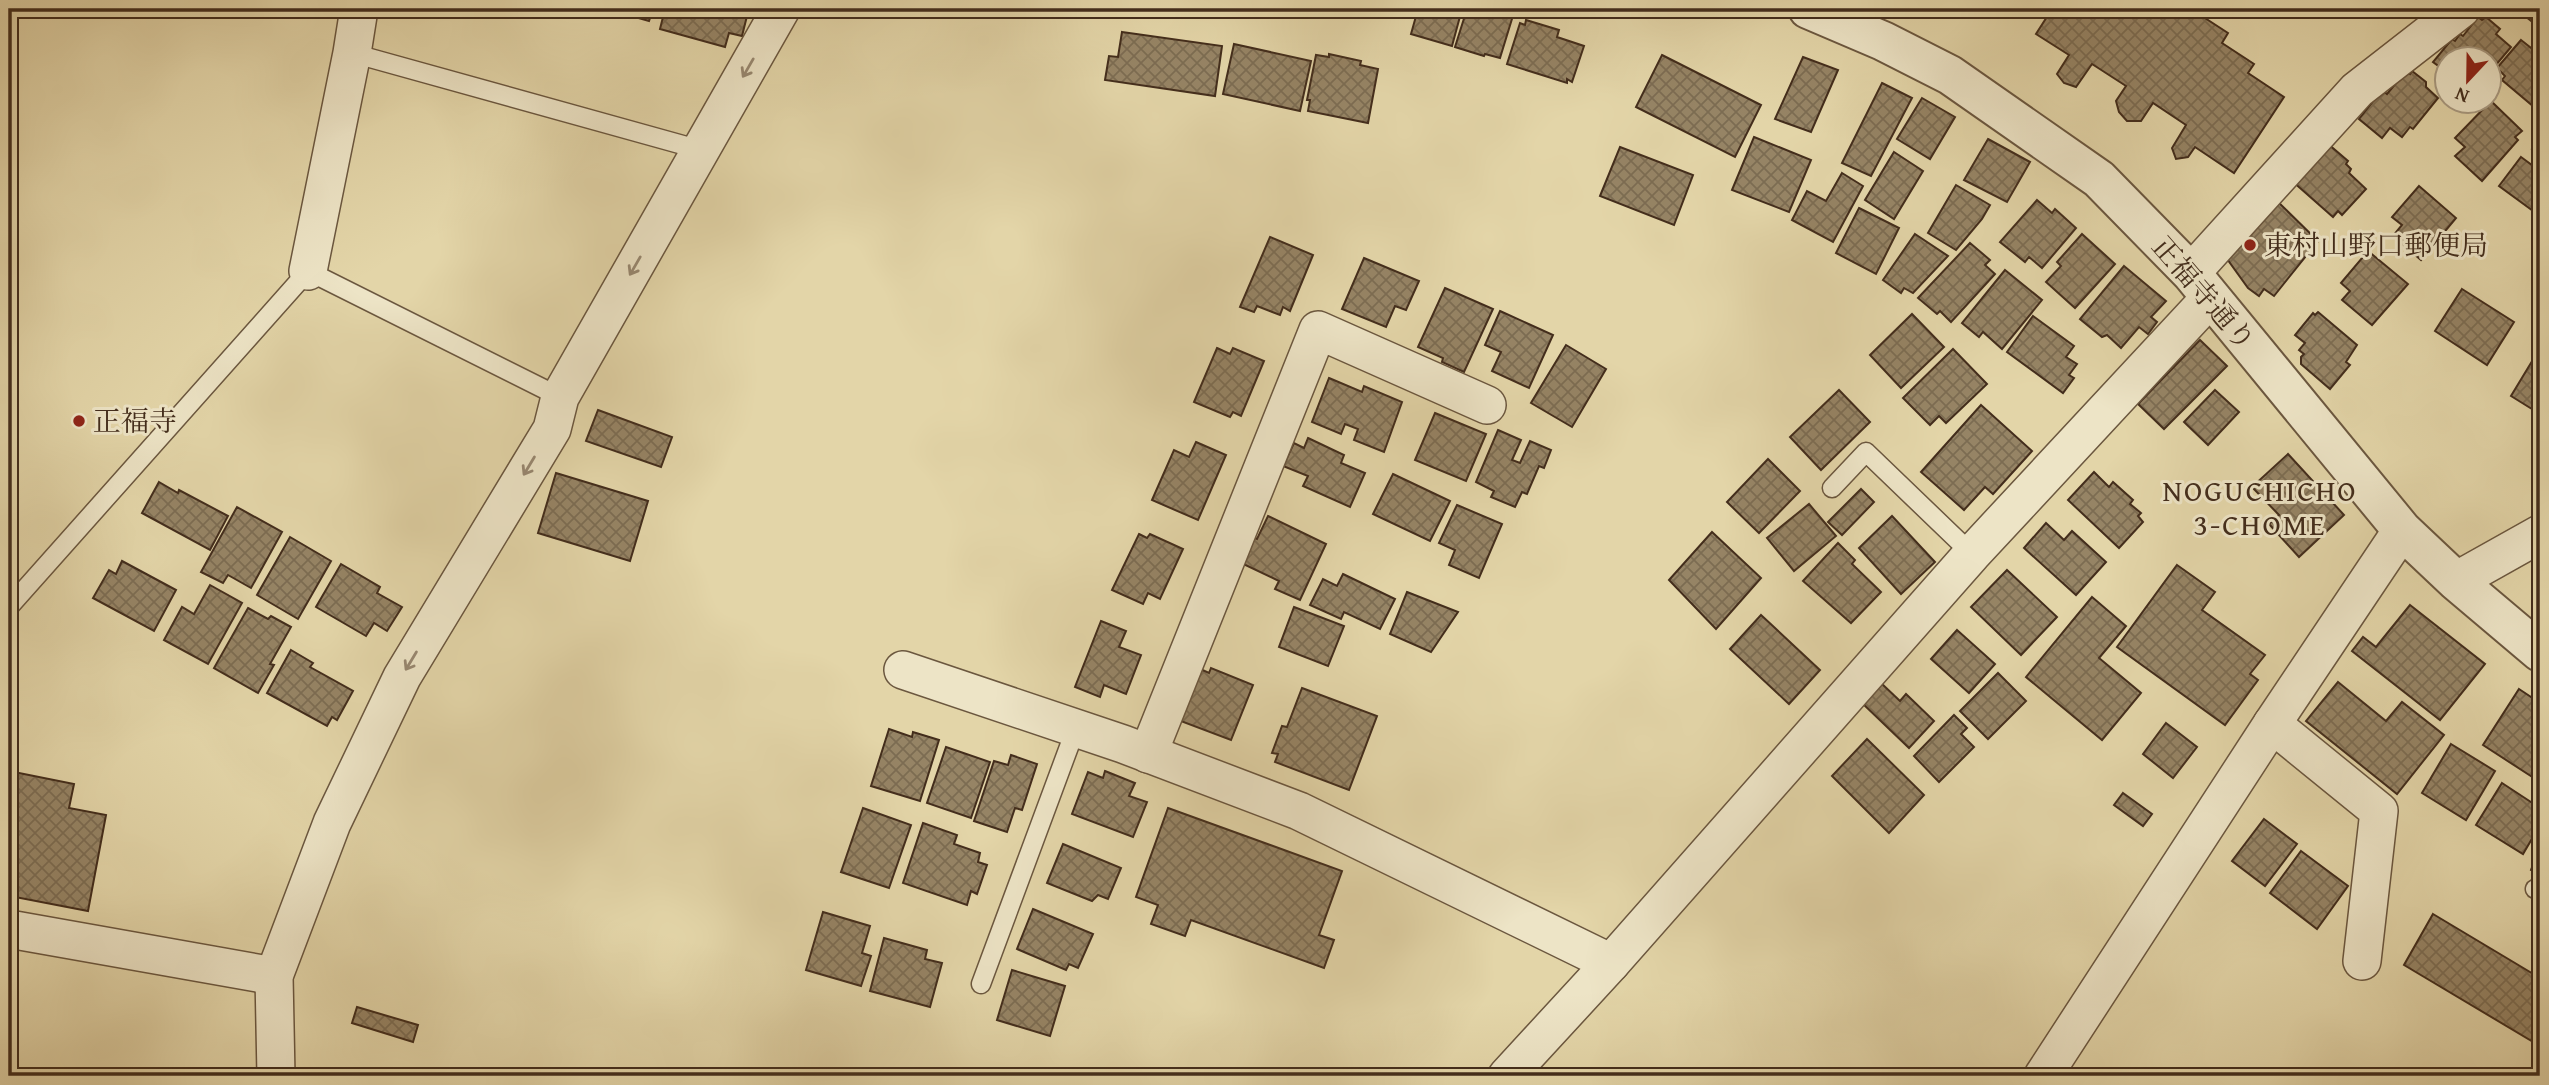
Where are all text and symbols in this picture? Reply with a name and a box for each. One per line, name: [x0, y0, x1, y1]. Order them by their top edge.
north arrow: [2434, 46, 2504, 116]
one-way arrow: [741, 57, 754, 78]
text: N: [2450, 80, 2473, 111]
place label: 東村山野口郵便局: [2264, 224, 2488, 265]
street label: 正福寺通り: [2143, 226, 2266, 359]
marker: 東村山野口郵便局: [2242, 237, 2258, 253]
one-way arrow: [628, 255, 641, 276]
place label: 正福寺: [93, 400, 177, 441]
marker: 正福寺: [71, 413, 87, 429]
one-way arrow: [522, 456, 536, 476]
district label: NOGUCHICHO 3-CHOME: [2162, 468, 2358, 546]
one-way arrow: [404, 650, 418, 670]

